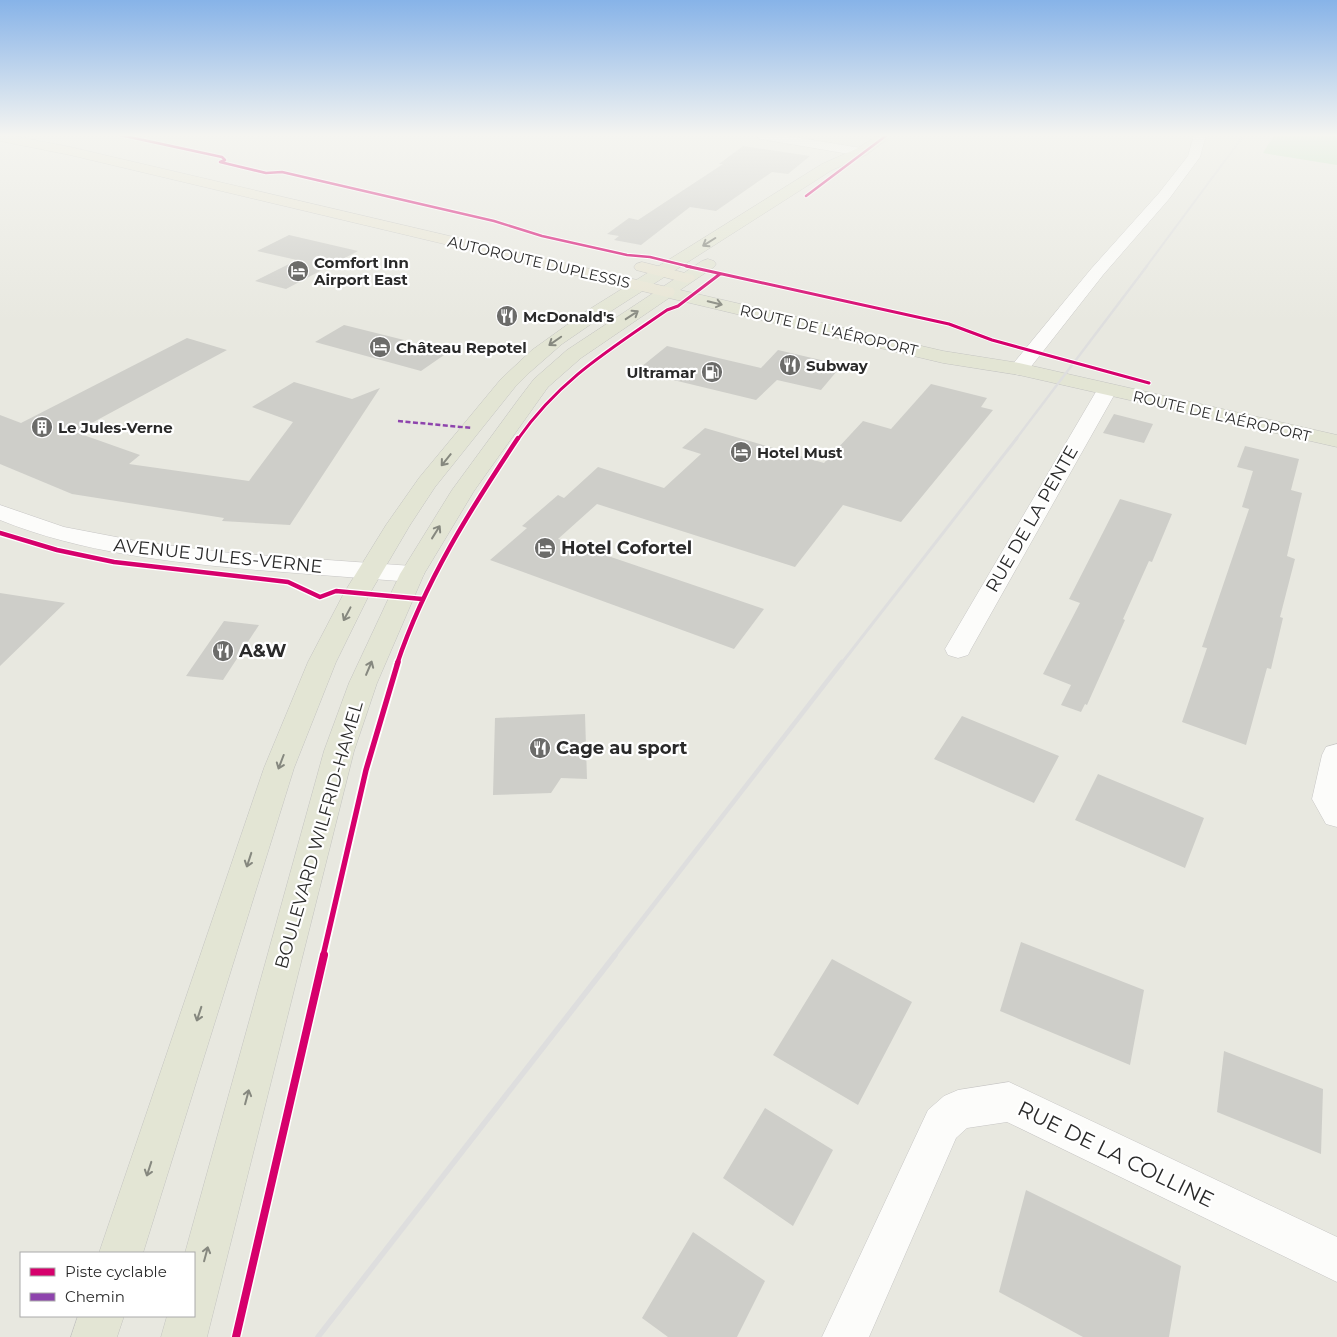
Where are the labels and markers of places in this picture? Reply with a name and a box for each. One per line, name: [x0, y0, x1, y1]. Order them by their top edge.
place label: Comfort Inn Airport East: [313, 253, 409, 289]
hotel icon: Comfort Inn Airport East: [286, 259, 310, 283]
restaurant icon: McDonald's: [495, 304, 519, 328]
place label: McDonald's: [523, 307, 614, 326]
hotel icon: Château Repotel: [368, 335, 392, 359]
place label: Château Repotel: [396, 338, 527, 357]
restaurant icon: Subway: [778, 353, 802, 377]
place label: Subway: [806, 356, 869, 375]
fuel station icon: Ultramar: [700, 360, 724, 384]
place label: Ultramar: [627, 363, 697, 382]
building icon: Le Jules-Verne: [30, 415, 54, 439]
place label: Le Jules-Verne: [58, 418, 173, 437]
hotel icon: Hotel Must: [729, 440, 753, 464]
place label: Hotel Must: [757, 443, 843, 462]
hotel icon: Hotel Cofortel: [533, 536, 557, 560]
place label: Hotel Cofortel: [561, 537, 692, 559]
restaurant icon: A&W: [211, 639, 235, 663]
place label: A&W: [238, 640, 287, 662]
restaurant icon: Cage au sport: [528, 736, 552, 760]
place label: Cage au sport: [556, 737, 688, 759]

